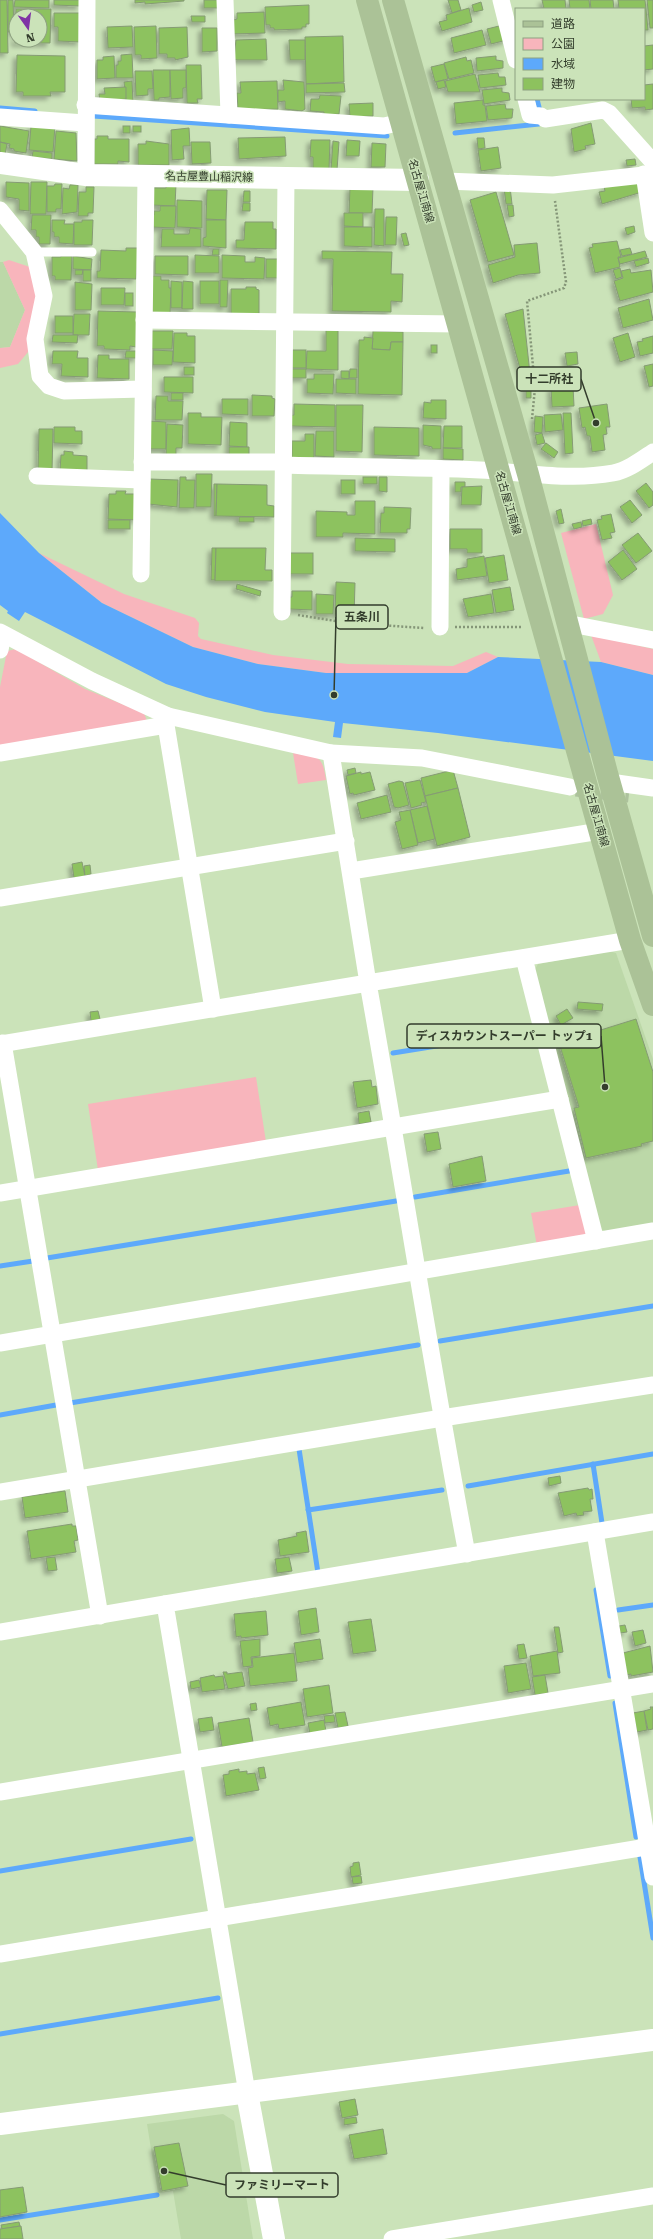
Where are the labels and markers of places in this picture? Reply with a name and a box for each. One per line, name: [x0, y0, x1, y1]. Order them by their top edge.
callout: 十二所社: [517, 367, 581, 391]
callout: 五条川: [336, 605, 388, 629]
callout: ディスカウントスーパー トップ1: [407, 1024, 601, 1048]
callout: ファミリーマート: [226, 2173, 338, 2197]

